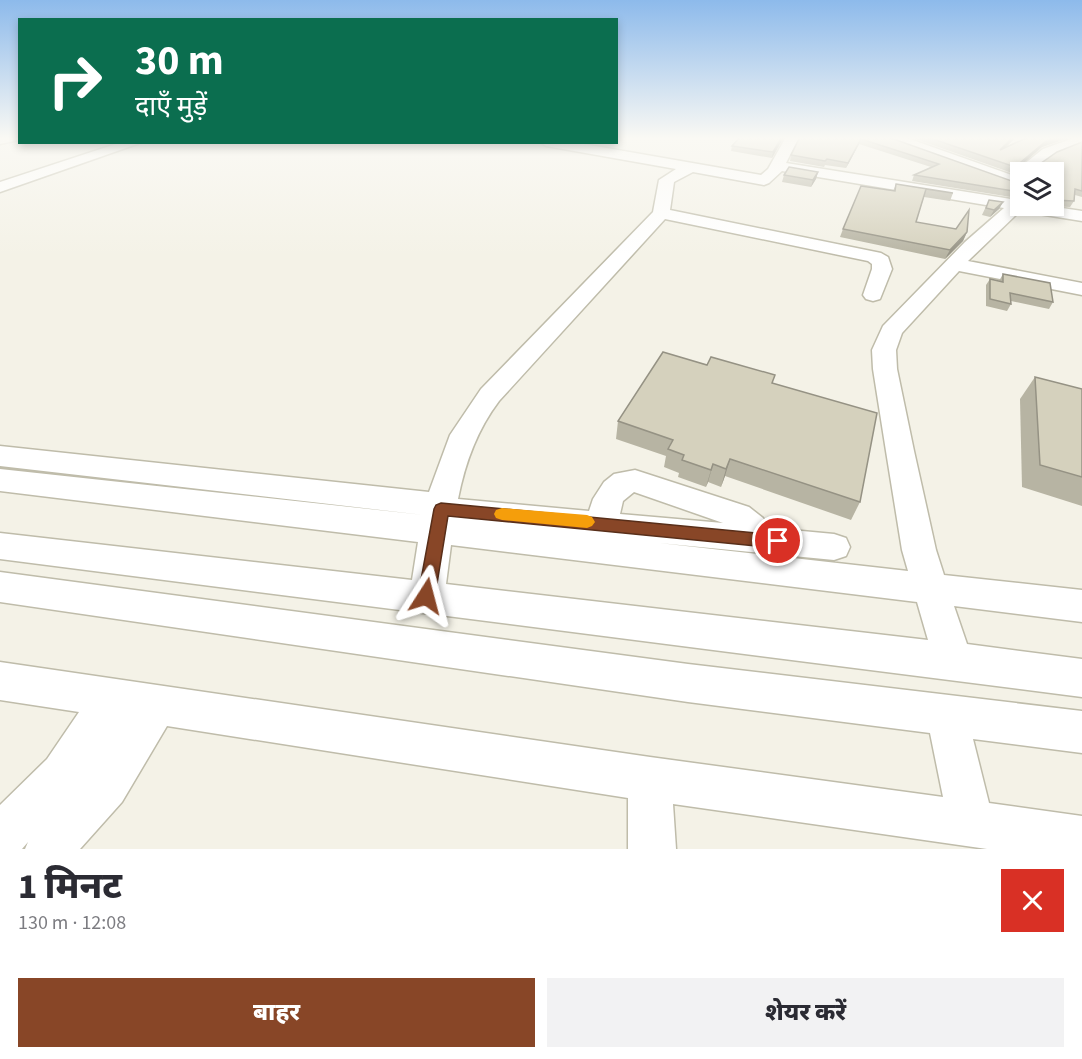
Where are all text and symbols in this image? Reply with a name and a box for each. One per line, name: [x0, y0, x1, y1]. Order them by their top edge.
text: 30 m: [135, 31, 224, 91]
icon: right: [36, 42, 114, 120]
text: दाएँ मुड़ें: [135, 87, 207, 126]
map controls: [1010, 162, 1064, 216]
button: layers: [1010, 162, 1064, 216]
pin: [752, 515, 803, 566]
icon: arrive: [761, 524, 794, 557]
position arrow: [394, 564, 458, 628]
text: 1 मिनट: [18, 861, 122, 912]
button: close: [1001, 869, 1064, 932]
text: 130 m · 12:08: [18, 909, 126, 937]
button: बाहर: [18, 978, 535, 1047]
button: शेयर करें: [547, 978, 1064, 1047]

